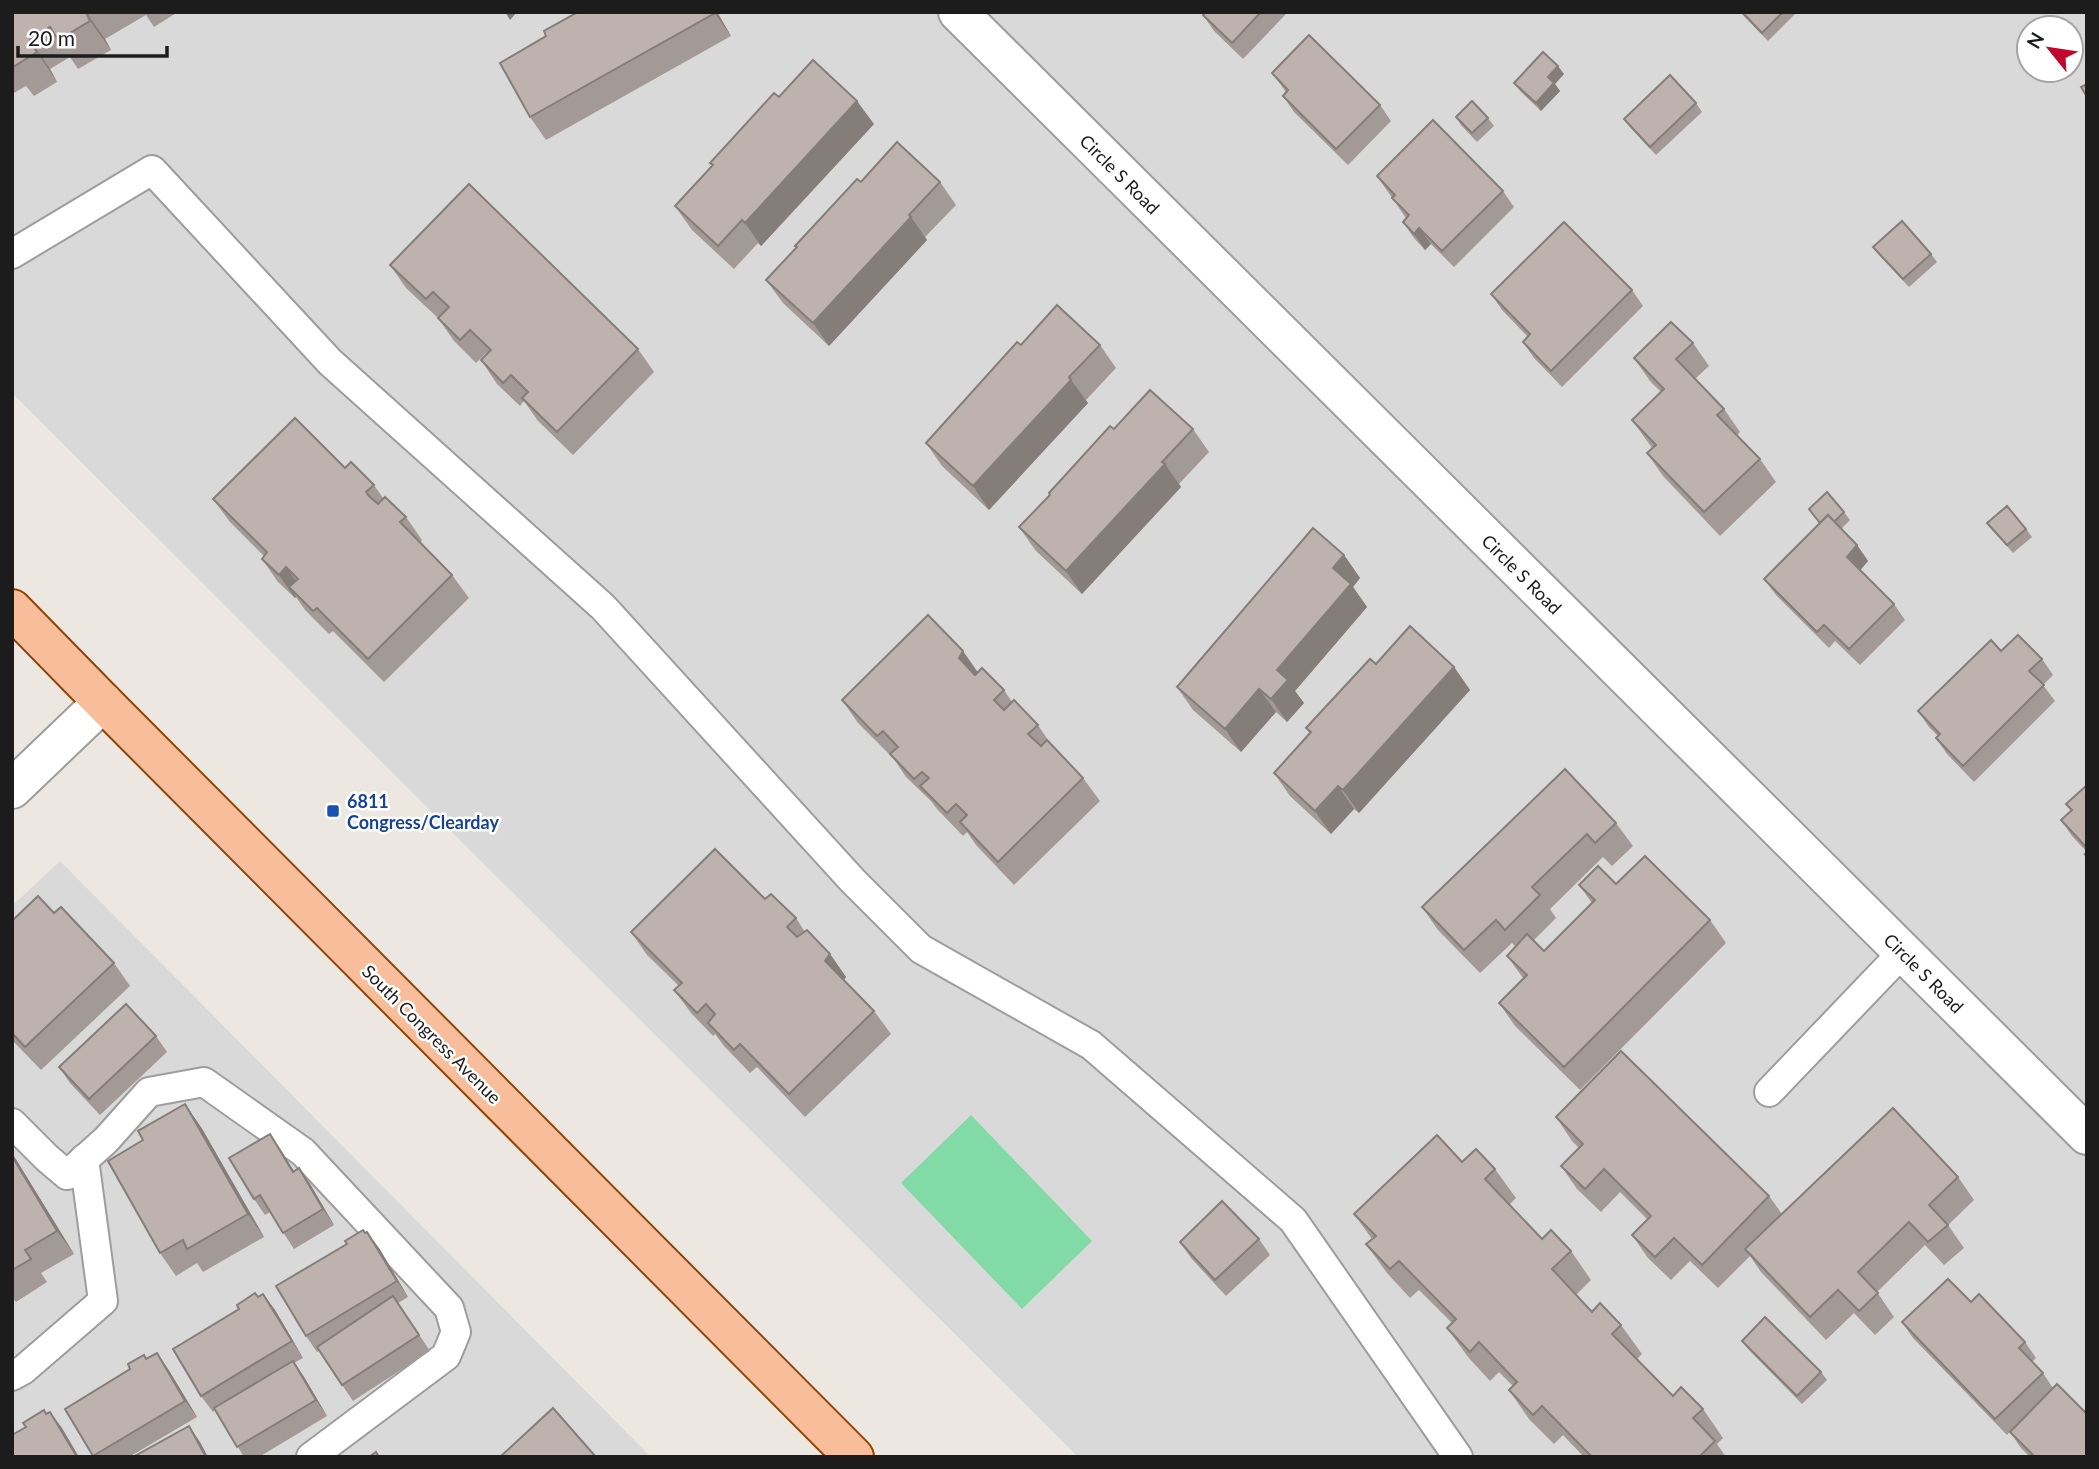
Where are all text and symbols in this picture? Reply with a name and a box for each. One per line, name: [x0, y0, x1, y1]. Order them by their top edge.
scale bar: [18, 14, 166, 58]
north arrow: [2015, 14, 2085, 84]
text: 20 m: [28, 25, 75, 50]
text: N: [2021, 28, 2048, 52]
street label: Circle S Road: [1076, 130, 1164, 218]
street label: Circle S Road: [1478, 530, 1566, 618]
place label: 6811 Congress/Clearday: [347, 790, 499, 833]
marker: 6811 Congress/Clearday: [325, 803, 341, 819]
street label: Circle S Road: [1880, 929, 1968, 1017]
street label: South Congress Avenue: [358, 960, 506, 1108]

